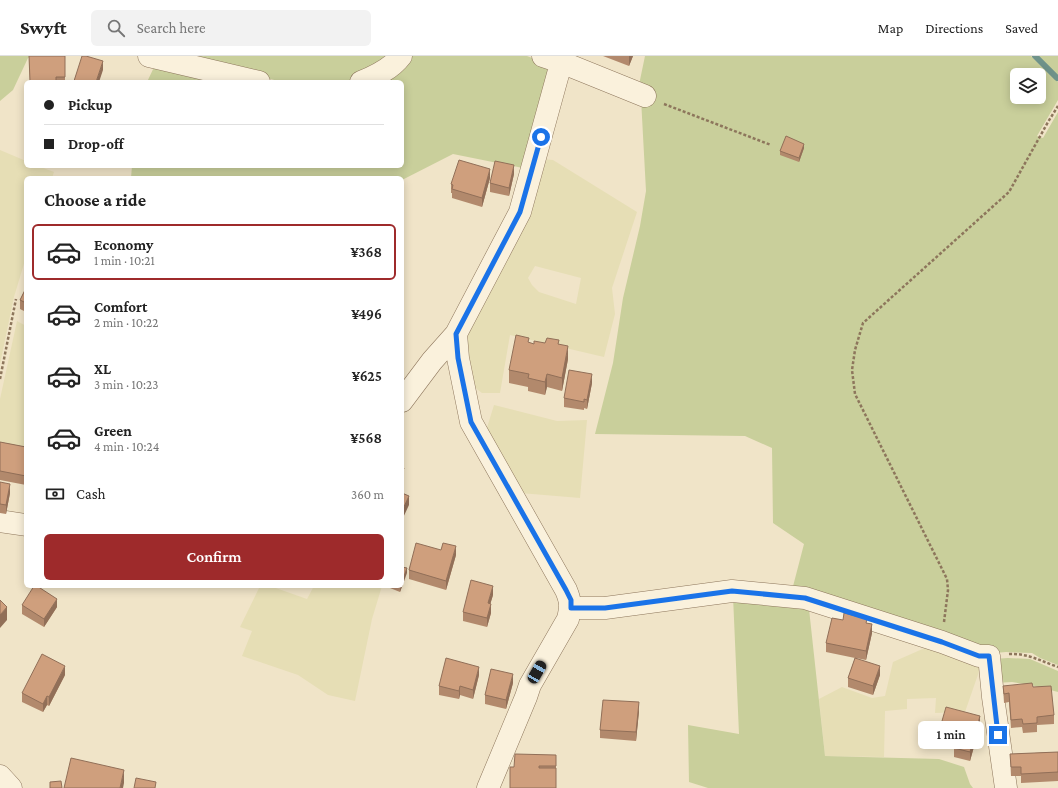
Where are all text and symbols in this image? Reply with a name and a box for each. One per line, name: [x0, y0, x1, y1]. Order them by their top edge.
search box: [91, 10, 371, 46]
text: Swyft: [20, 17, 67, 38]
icon: search: [105, 17, 127, 39]
text: Search here: [137, 20, 206, 36]
text: Map: [878, 20, 903, 36]
text: Directions: [925, 20, 983, 36]
text: Saved: [1005, 20, 1038, 36]
map controls: [1010, 68, 1046, 104]
button: layers: [1010, 68, 1046, 104]
text: Pickup: [68, 97, 112, 113]
route start: [532, 128, 550, 146]
text: Drop-off: [68, 136, 124, 152]
text: Choose a ride: [44, 190, 146, 210]
icon: car: [46, 234, 82, 270]
text: Economy: [94, 237, 153, 253]
text: ¥368: [350, 244, 382, 260]
text: 1 min · 10:21: [94, 253, 155, 268]
icon: car: [46, 296, 82, 332]
text: Comfort: [94, 299, 148, 315]
text: ¥496: [351, 306, 382, 322]
text: 2 min · 10:22: [94, 315, 158, 330]
icon: car: [46, 358, 82, 394]
text: XL: [94, 361, 111, 377]
text: ¥625: [352, 368, 382, 384]
text: 3 min · 10:23: [94, 377, 158, 392]
icon: car: [46, 420, 82, 456]
text: Green: [94, 423, 132, 439]
text: ¥568: [350, 430, 382, 446]
text: 4 min · 10:24: [94, 439, 159, 454]
icon: cash: [44, 483, 66, 505]
text: Cash: [76, 486, 106, 502]
text: 360 m: [351, 487, 384, 502]
button: Confirm: [44, 534, 384, 580]
car: [526, 659, 548, 685]
callout: 1 min: [918, 721, 984, 749]
route end: [989, 726, 1007, 744]
text: 1 min: [937, 727, 965, 742]

